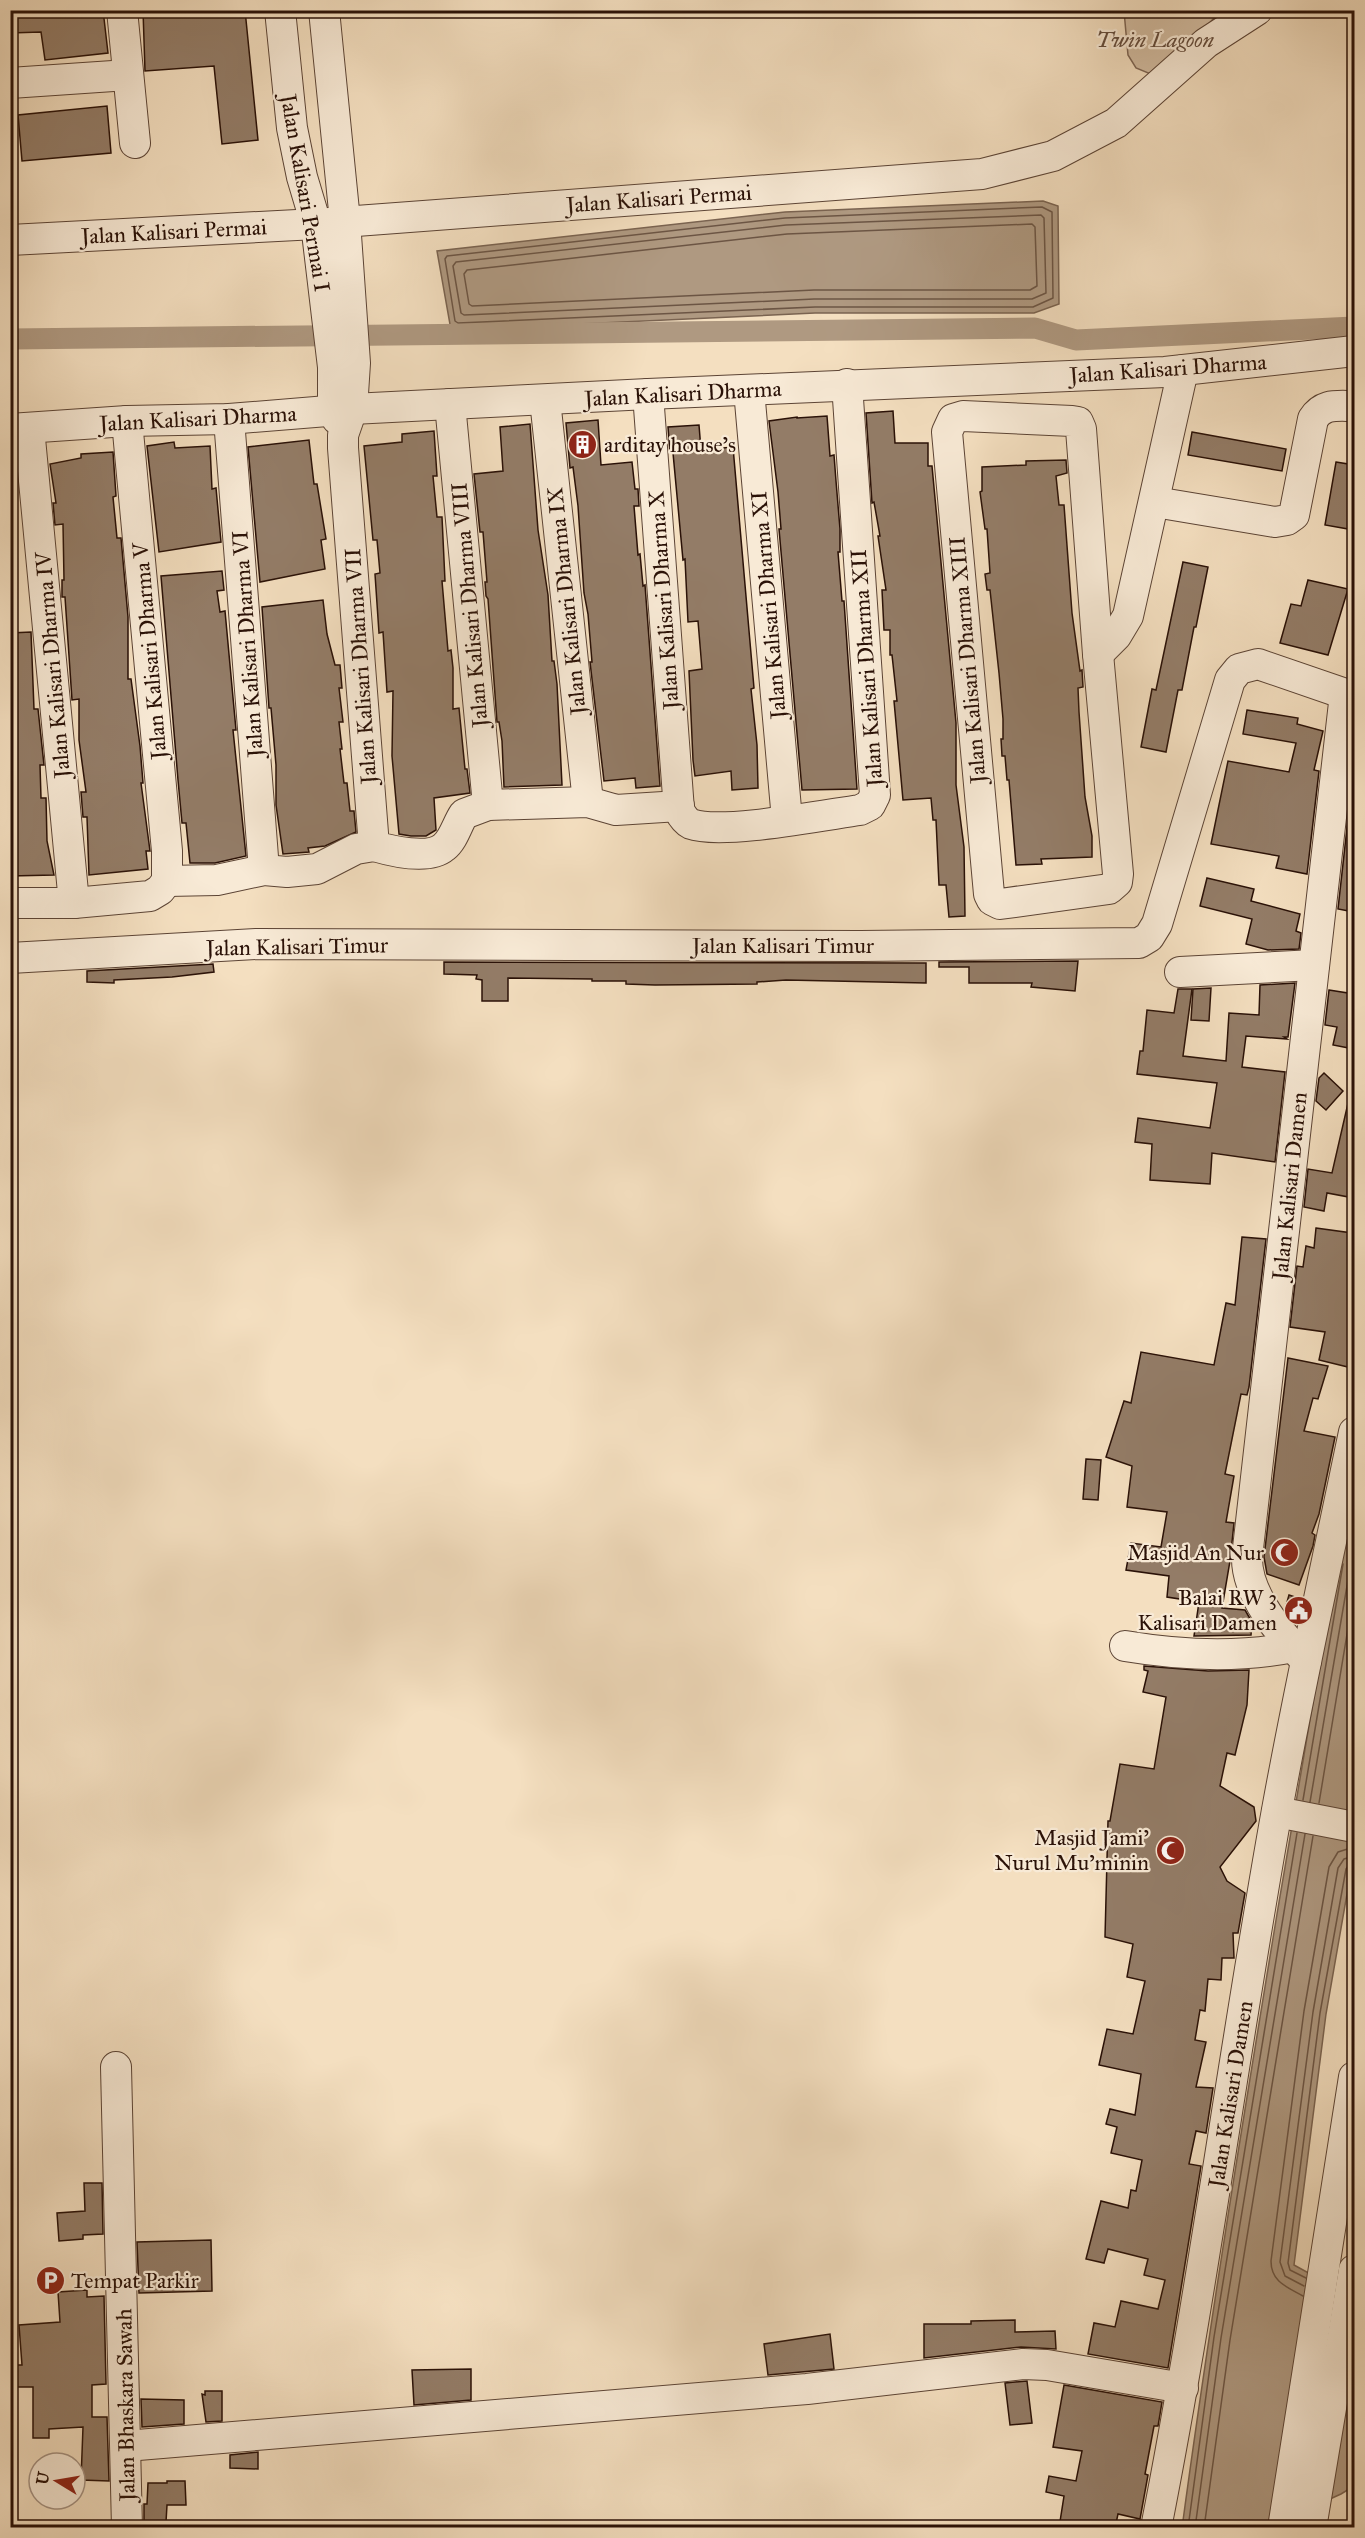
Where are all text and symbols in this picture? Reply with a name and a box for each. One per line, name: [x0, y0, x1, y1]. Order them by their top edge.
park label: Twin Lagoon: [1096, 26, 1215, 53]
street label: Jalan Kalisari Permai I: [274, 90, 336, 294]
street label: Jalan Kalisari Permai: [563, 179, 753, 219]
street label: Jalan Kalisari Permai: [78, 213, 268, 250]
street label: Jalan Kalisari Dharma: [1067, 348, 1268, 389]
street label: Jalan Kalisari Dharma: [582, 375, 783, 412]
street label: Jalan Kalisari Dharma: [97, 400, 298, 437]
building icon: arditay house's: [567, 428, 599, 460]
place label: arditay house's: [604, 431, 736, 458]
street label: Jalan Kalisari Dharma VIII: [445, 481, 494, 731]
street label: Jalan Kalisari Dharma IX: [541, 486, 592, 718]
street label: Jalan Kalisari Dharma X: [642, 490, 685, 712]
street label: Jalan Kalisari Dharma XI: [745, 490, 792, 722]
street label: Jalan Kalisari Dharma VI: [226, 530, 269, 760]
street label: Jalan Kalisari Dharma XIII: [943, 535, 992, 787]
street label: Jalan Kalisari Dharma V: [126, 540, 173, 763]
street label: Jalan Kalisari Dharma VII: [339, 547, 382, 787]
street label: Jalan Kalisari Dharma XII: [845, 548, 888, 790]
street label: Jalan Kalisari Dharma IV: [29, 549, 76, 781]
street label: Jalan Kalisari Timur: [204, 931, 389, 962]
street label: Jalan Kalisari Timur: [690, 932, 875, 959]
street label: Jalan Kalisari Damen: [1266, 1091, 1313, 1283]
mosque icon: Masjid An Nur: [1269, 1536, 1301, 1568]
place label: Masjid An Nur: [1127, 1539, 1265, 1566]
place label: Balai RW 3 Kalisari Damen: [1138, 1584, 1277, 1636]
public building icon: Balai RW 3 Kalisari Damen: [1282, 1594, 1314, 1626]
place label: Masjid Jami' Nurul Mu'minin: [994, 1824, 1149, 1876]
mosque icon: Masjid Jami' Nurul Mu'minin: [1154, 1834, 1186, 1866]
street label: Jalan Kalisari Damen: [1202, 1999, 1259, 2191]
parking icon: Tempat Parkir: [34, 2264, 66, 2296]
place label: Tempat Parkir: [71, 2267, 200, 2294]
street label: Jalan Bhaskara Sawah: [110, 2308, 141, 2504]
north arrow: [27, 2451, 87, 2511]
text: U: [32, 2470, 53, 2486]

